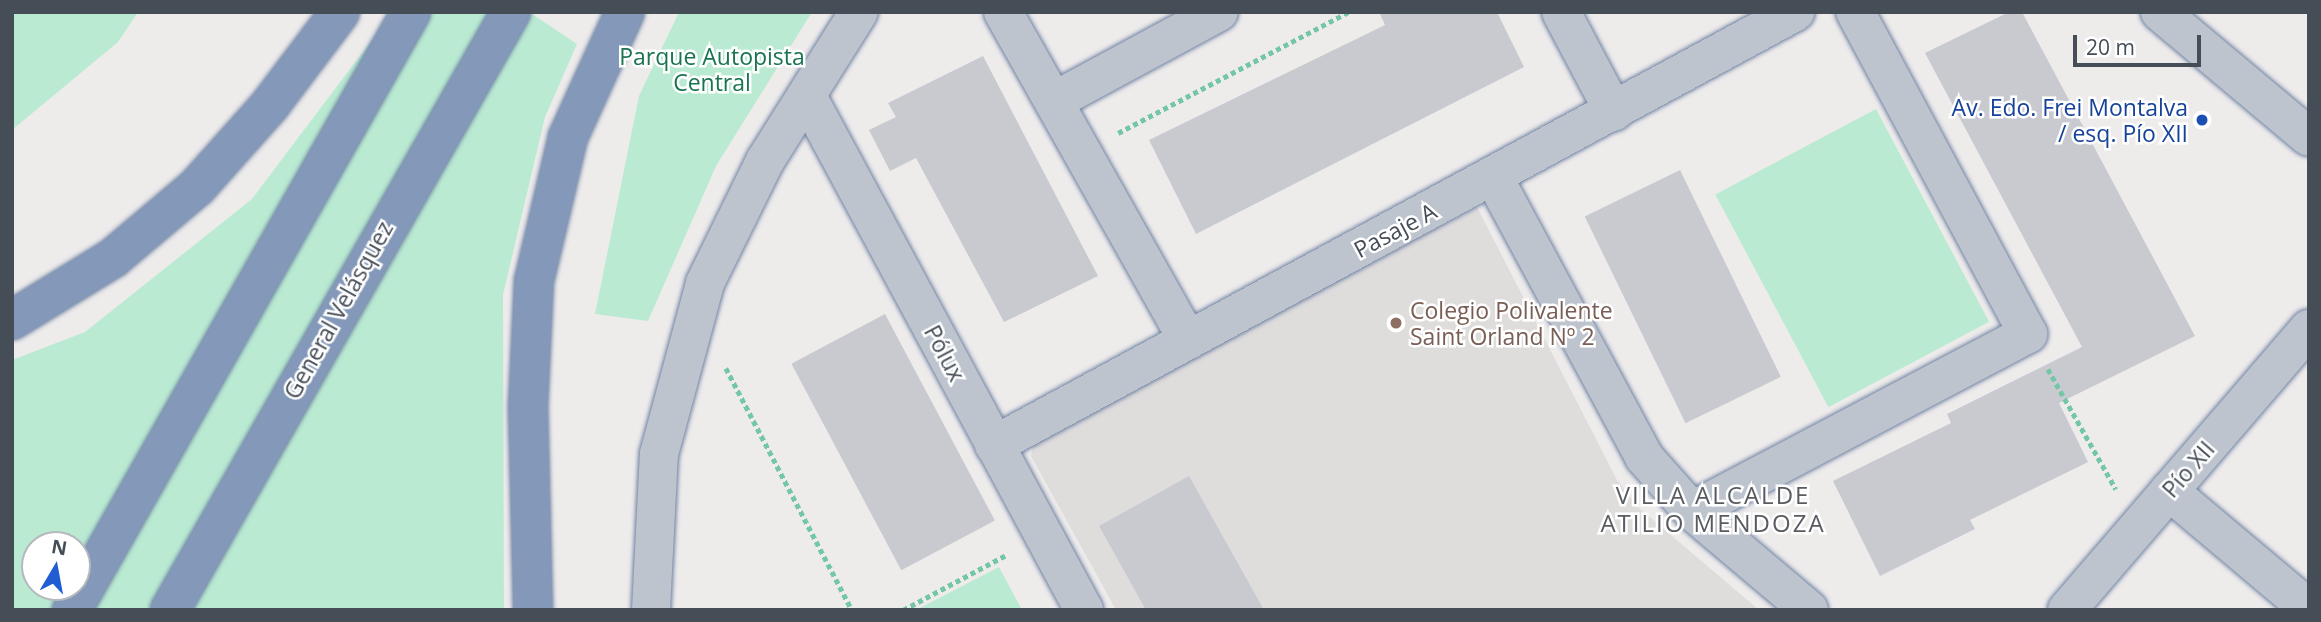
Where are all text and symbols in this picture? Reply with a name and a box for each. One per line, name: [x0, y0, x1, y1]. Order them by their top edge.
scale bar: [2076, 21, 2204, 65]
text: 20 m: [2086, 33, 2135, 61]
park label: Parque Autopista Central: [619, 42, 805, 96]
place label: Av. Edo. Frei Montalva / esq. Pío XII: [1952, 93, 2188, 147]
marker: Av. Edo. Frei Montalva / esq. Pío XII: [2194, 112, 2210, 128]
street label: Pasaje A: [1349, 197, 1441, 263]
street label: General Velásquez: [278, 216, 398, 404]
place label: Colegio Polivalente Saint Orland Nº 2: [1410, 296, 1613, 350]
marker: Colegio Polivalente Saint Orland Nº 2: [1388, 315, 1404, 331]
street label: Pólux: [919, 320, 971, 386]
street label: Pío XII: [2156, 435, 2220, 503]
district label: VILLA ALCALDE ATILIO MENDOZA: [1602, 481, 1824, 537]
north arrow: [21, 531, 91, 601]
text: N: [49, 533, 69, 561]

